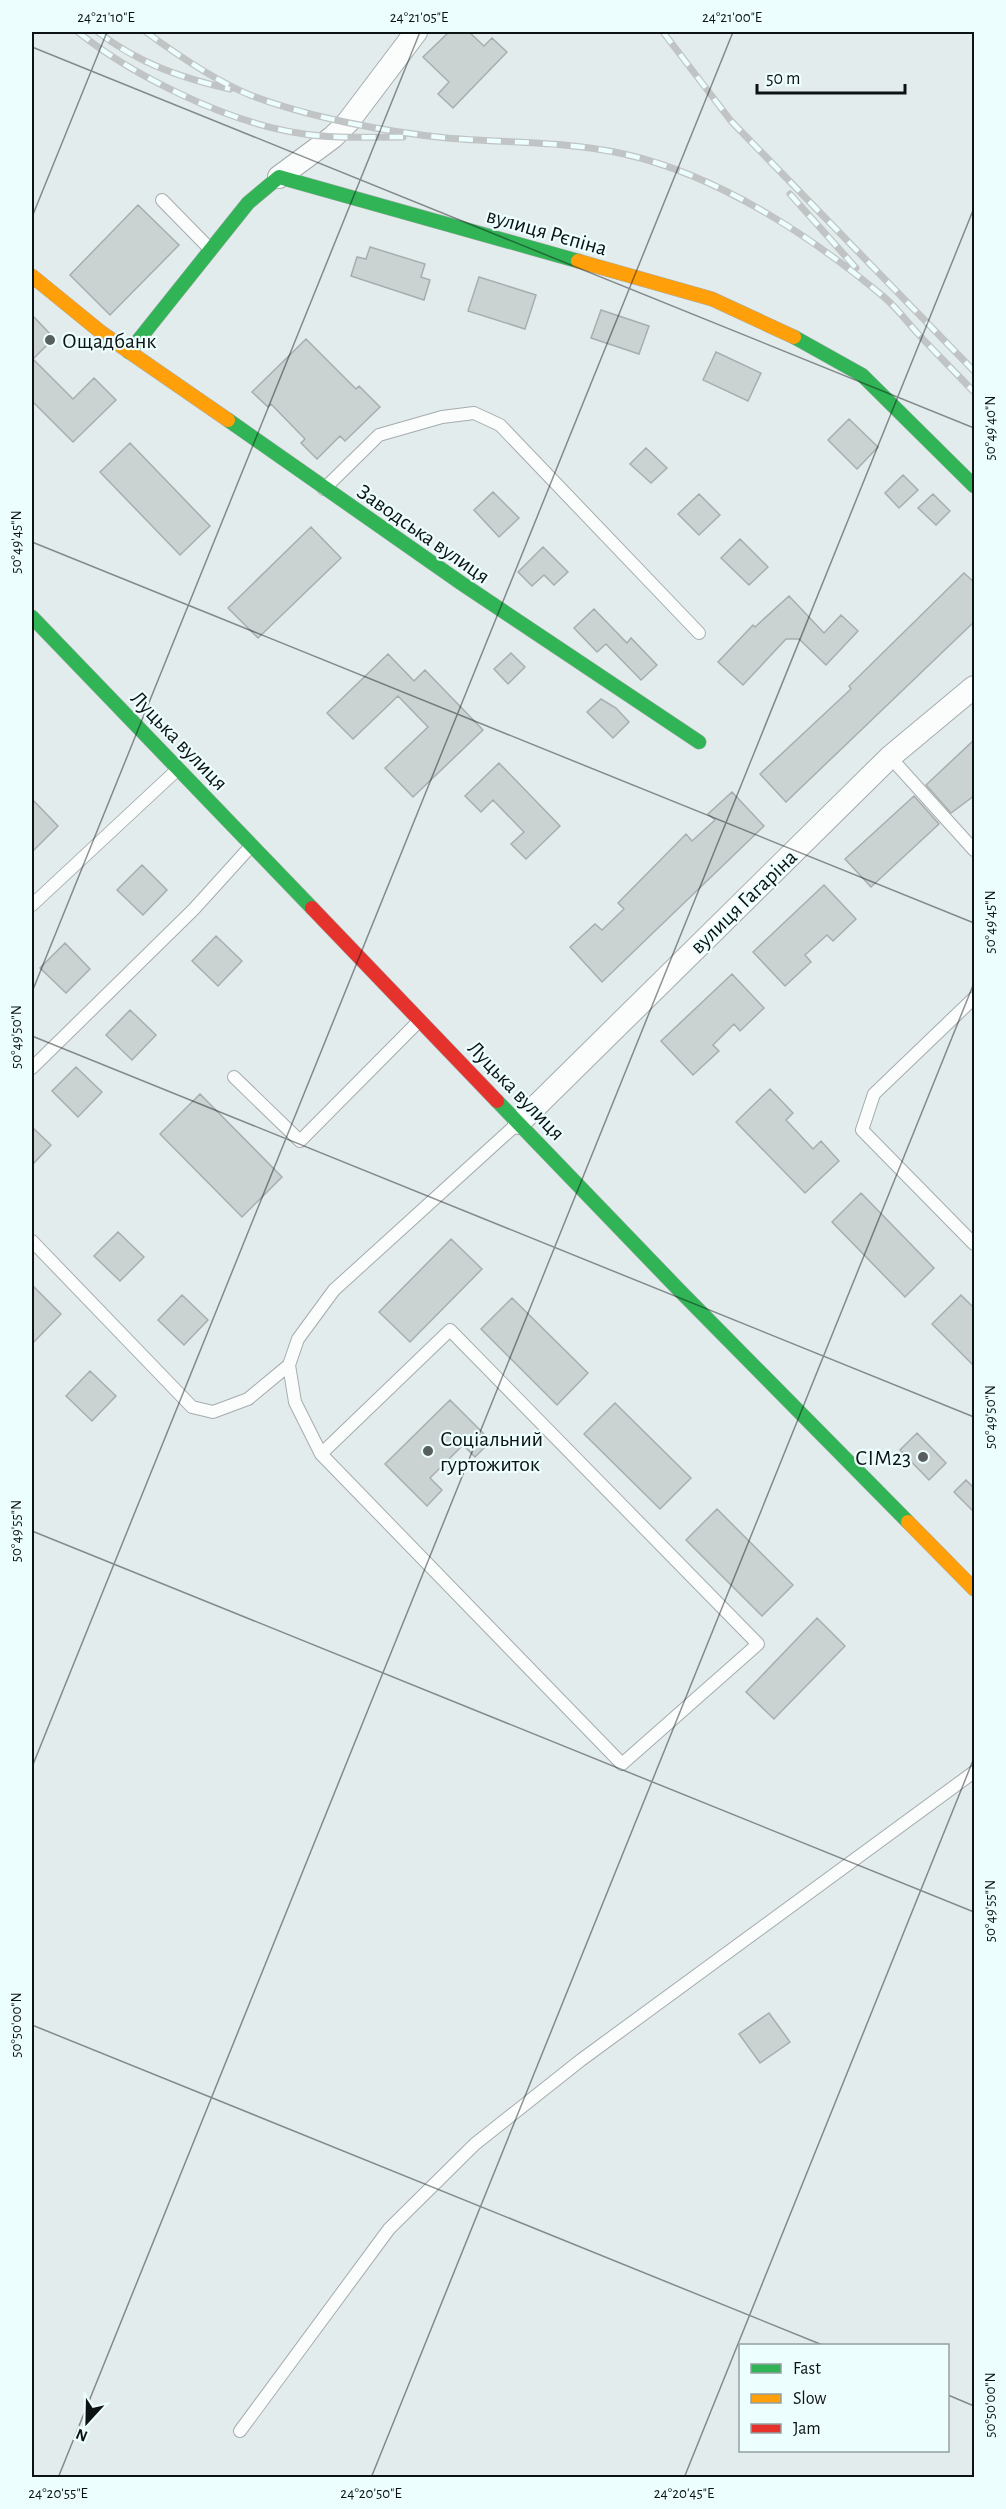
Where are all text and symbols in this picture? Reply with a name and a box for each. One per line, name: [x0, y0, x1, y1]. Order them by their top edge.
text: 24°21'10"E: [77, 10, 135, 25]
text: 24°21'05"E: [390, 10, 448, 25]
text: 24°21'00"E: [702, 10, 762, 25]
scale bar: [757, 57, 906, 95]
text: 50 m: [766, 70, 800, 88]
street label: вулиця Рєпіна: [484, 204, 610, 260]
place label: Ощадбанк: [62, 330, 156, 352]
marker: Ощадбанк: [43, 333, 57, 347]
text: 50°49'40"N: [983, 396, 998, 460]
street label: Заводська вулиця: [353, 480, 494, 588]
text: 50°49'45"N: [9, 510, 24, 574]
street label: Луцька вулиця: [127, 687, 232, 795]
street label: вулиця Гагаріна: [686, 845, 801, 958]
text: 50°49'45"N: [983, 890, 998, 954]
text: 50°49'50"N: [9, 1005, 24, 1069]
street label: Луцька вулиця: [464, 1037, 569, 1145]
text: 50°49'50"N: [983, 1385, 998, 1449]
place label: Соціальний гуртожиток: [440, 1428, 543, 1475]
marker: Соціальний гуртожиток: [421, 1444, 435, 1458]
place label: СІМ23: [855, 1447, 911, 1469]
marker: СІМ23: [916, 1450, 930, 1464]
text: 50°49'55"N: [9, 1500, 24, 1562]
text: 50°49'55"N: [983, 1880, 998, 1942]
text: 50°50'00"N: [9, 1992, 24, 2058]
legend: [739, 2344, 949, 2452]
text: Fast: [793, 2360, 821, 2378]
text: 50°50'00"N: [983, 2372, 998, 2438]
text: Slow: [793, 2390, 826, 2408]
north arrow: [57, 2392, 117, 2452]
text: Jam: [793, 2420, 821, 2438]
text: N: [74, 2425, 90, 2444]
text: 24°20'55"E: [28, 2486, 88, 2501]
text: 24°20'50"E: [340, 2486, 402, 2501]
text: 24°20'45"E: [654, 2486, 714, 2501]

